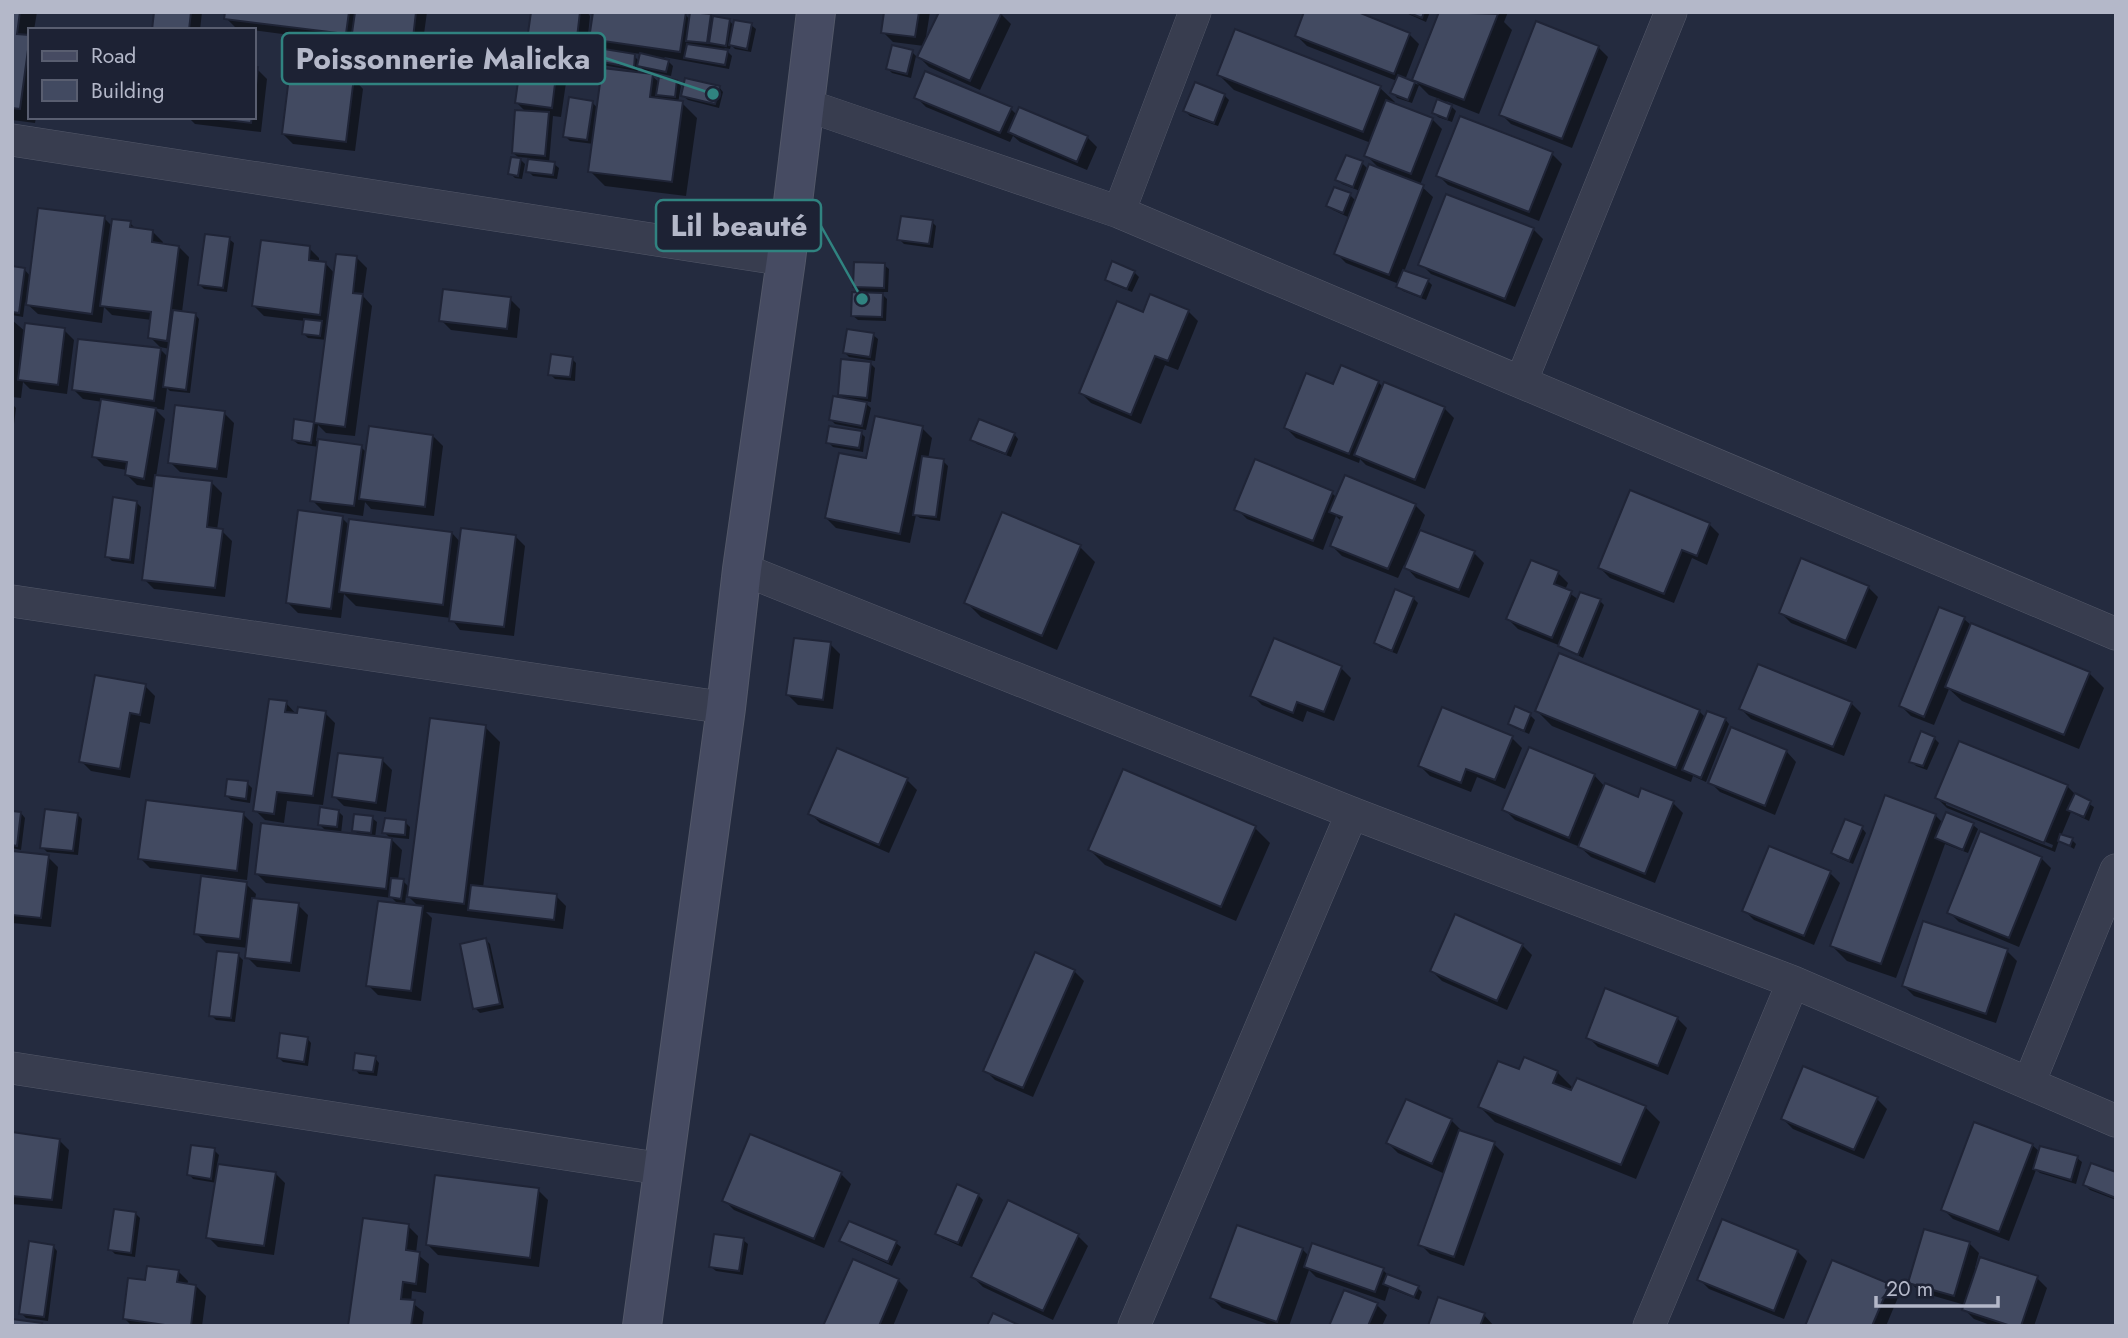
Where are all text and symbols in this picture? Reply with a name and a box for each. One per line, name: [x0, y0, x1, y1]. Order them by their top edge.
legend: [28, 28, 256, 119]
callout: Poissonnerie Malicka: [282, 33, 605, 84]
text: Poissonnerie Malicka: [296, 37, 590, 80]
text: Road: [91, 41, 136, 71]
text: Building: [91, 76, 164, 106]
callout: Lil beauté: [656, 200, 821, 251]
text: Lil beauté: [670, 204, 808, 247]
scale bar: [1876, 1264, 1998, 1308]
text: 20 m: [1886, 1274, 1933, 1304]

